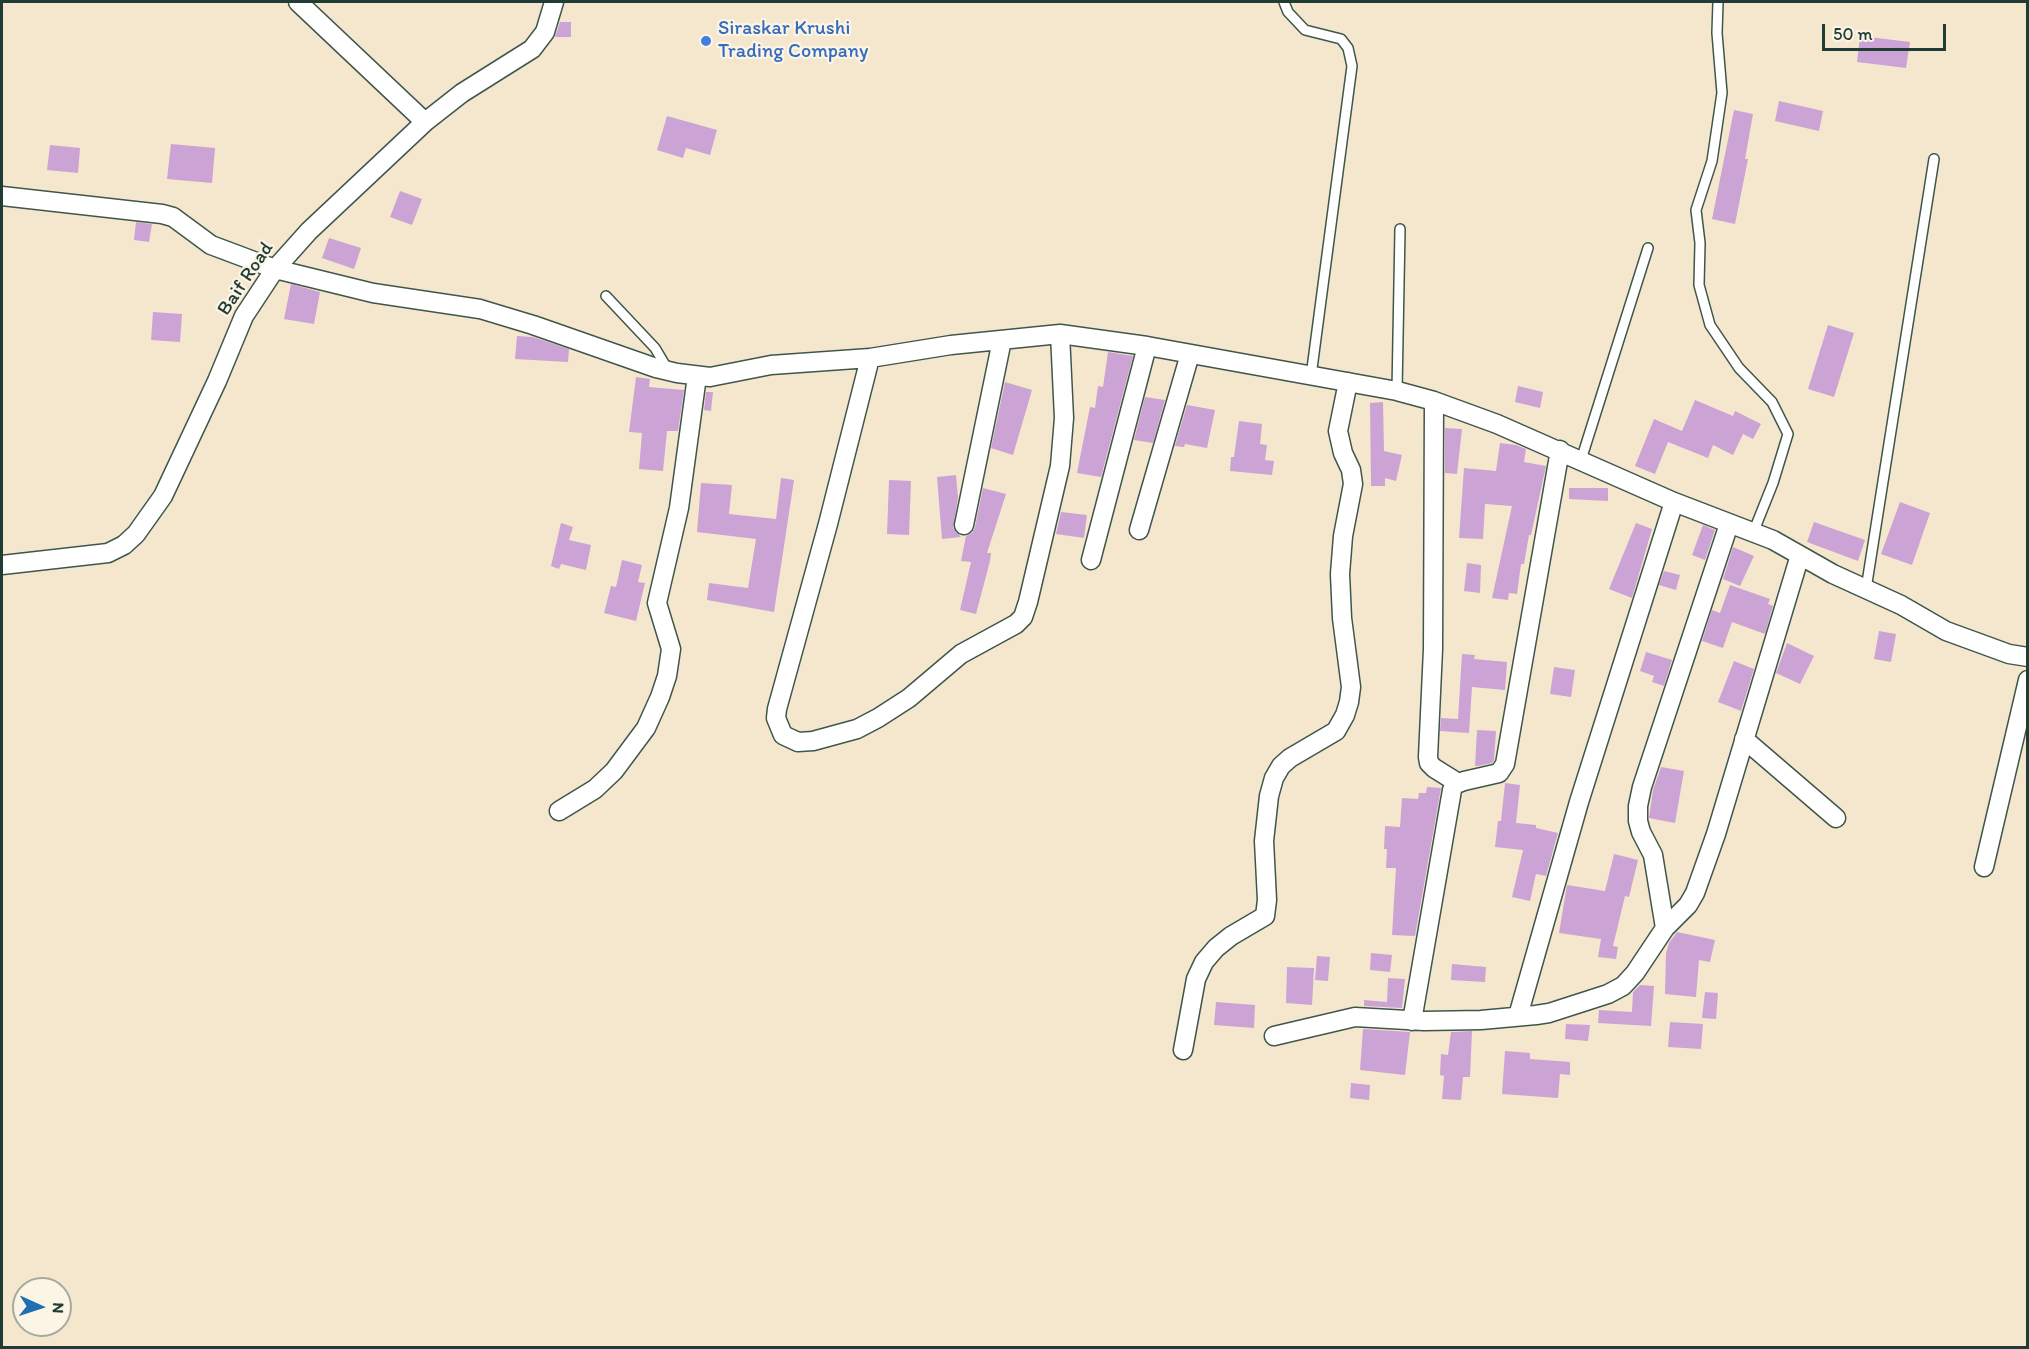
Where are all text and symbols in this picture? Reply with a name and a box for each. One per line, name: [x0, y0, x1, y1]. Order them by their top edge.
scale bar: [1825, 12, 1950, 50]
place label: Siraskar Krushi Trading Company: [718, 17, 868, 64]
text: 50 m: [1833, 23, 1873, 45]
marker: Siraskar Krushi Trading Company: [699, 34, 713, 48]
street label: Baif Road: [213, 238, 279, 320]
north arrow: [12, 1277, 72, 1337]
text: N: [49, 1302, 68, 1314]

